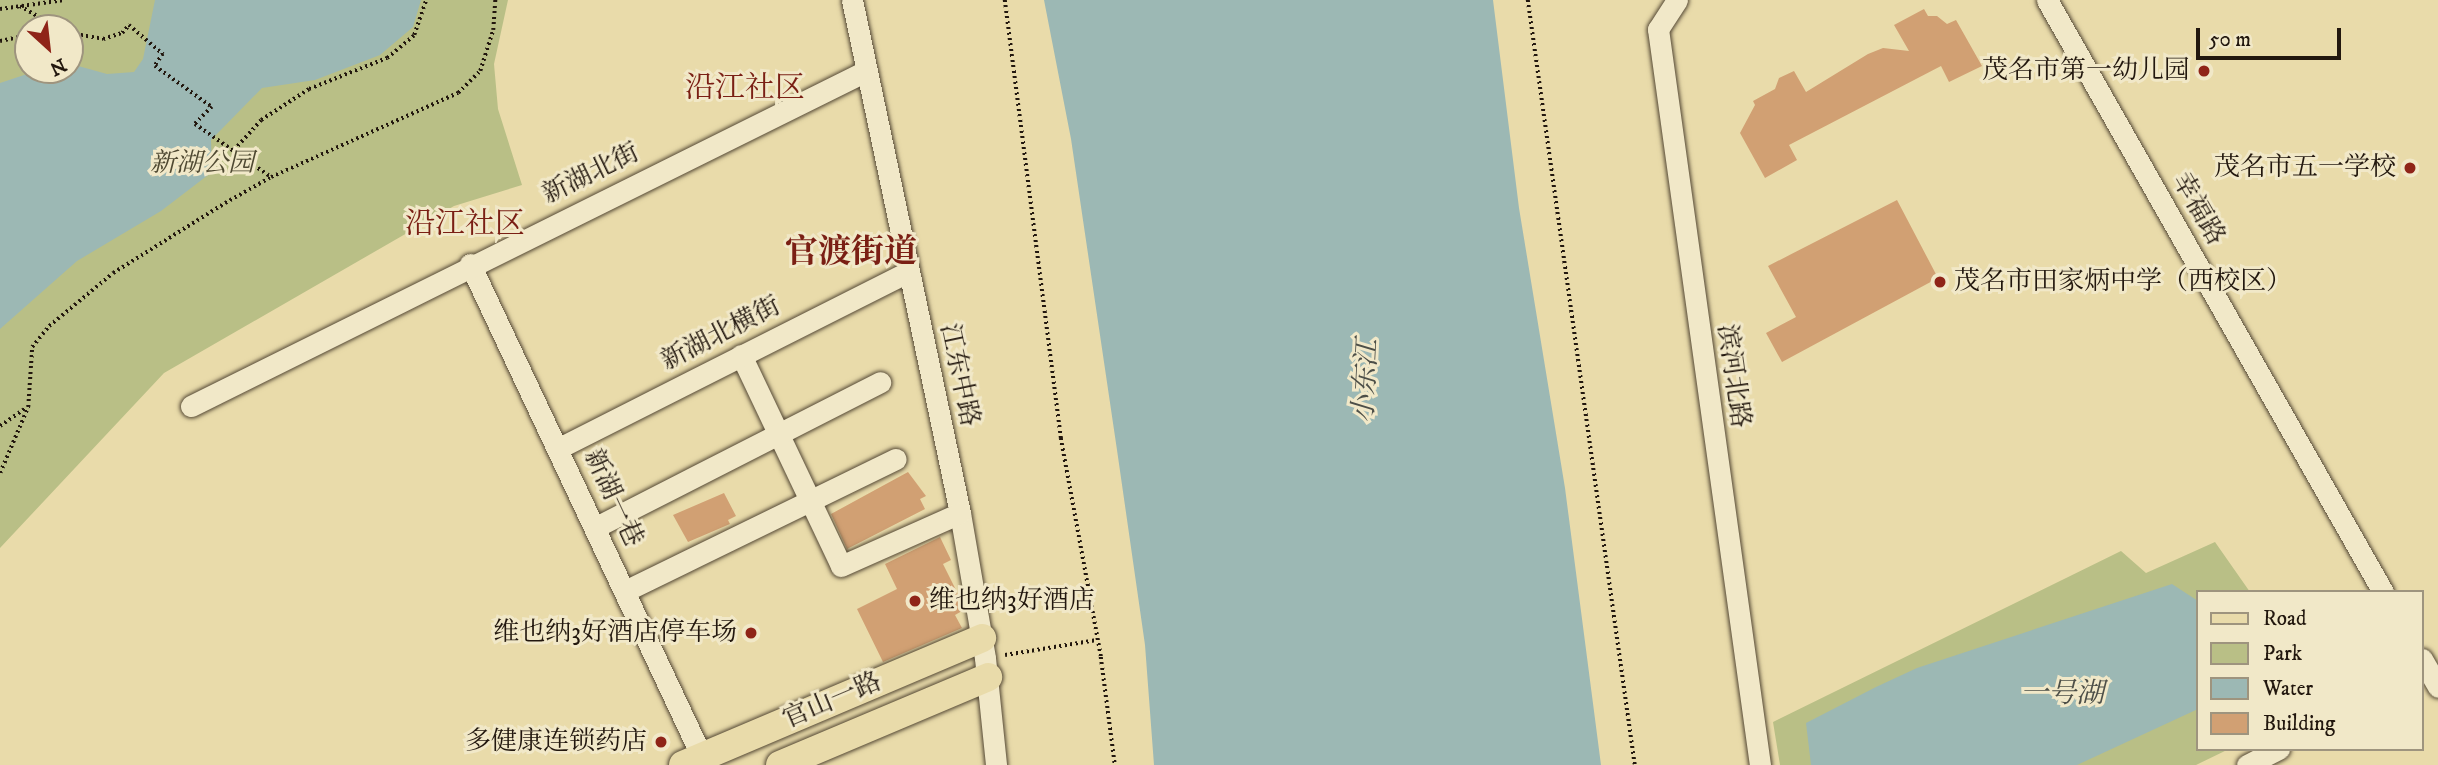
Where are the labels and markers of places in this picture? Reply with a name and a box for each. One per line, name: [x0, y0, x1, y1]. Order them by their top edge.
place label: 茂名市第一幼儿园: [1982, 55, 2190, 87]
marker: 茂名市第一幼儿园: [2196, 63, 2212, 79]
place label: 茂名市五一学校: [2214, 152, 2396, 184]
marker: 茂名市五一学校: [2402, 160, 2418, 176]
place label: 茂名市田家炳中学（西校区）: [1954, 266, 2292, 298]
marker: 茂名市田家炳中学（西校区）: [1932, 274, 1948, 290]
place label: 维也纳3好酒店: [929, 585, 1095, 617]
marker: 维也纳3好酒店: [907, 593, 923, 609]
place label: 维也纳3好酒店停车场: [493, 617, 737, 649]
marker: 维也纳3好酒店停车场: [743, 625, 759, 641]
place label: 多健康连锁药店: [465, 726, 647, 758]
marker: 多健康连锁药店: [653, 734, 669, 750]

